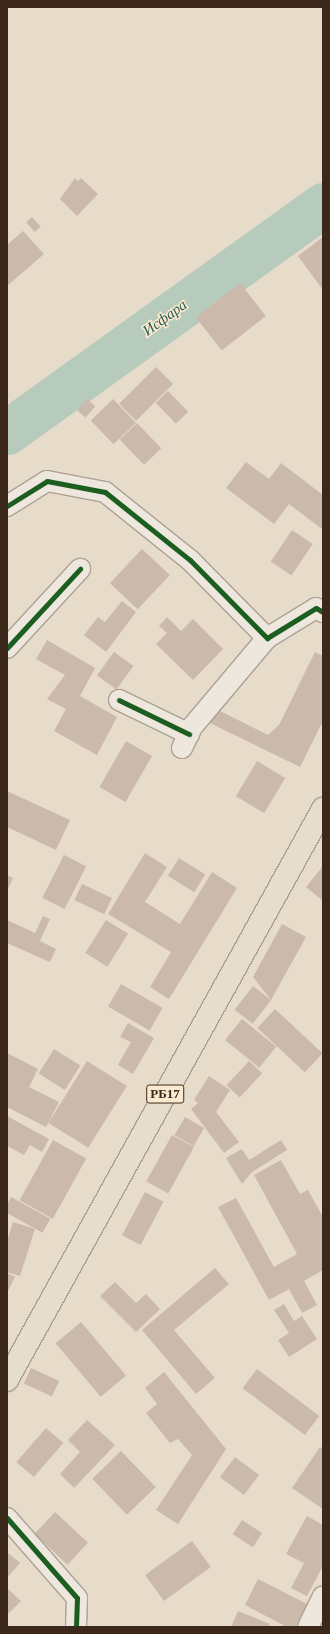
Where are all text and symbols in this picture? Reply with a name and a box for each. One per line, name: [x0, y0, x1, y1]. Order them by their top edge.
water label: Исфара: [139, 296, 191, 340]
road number: РБ17: [146, 1083, 184, 1105]

